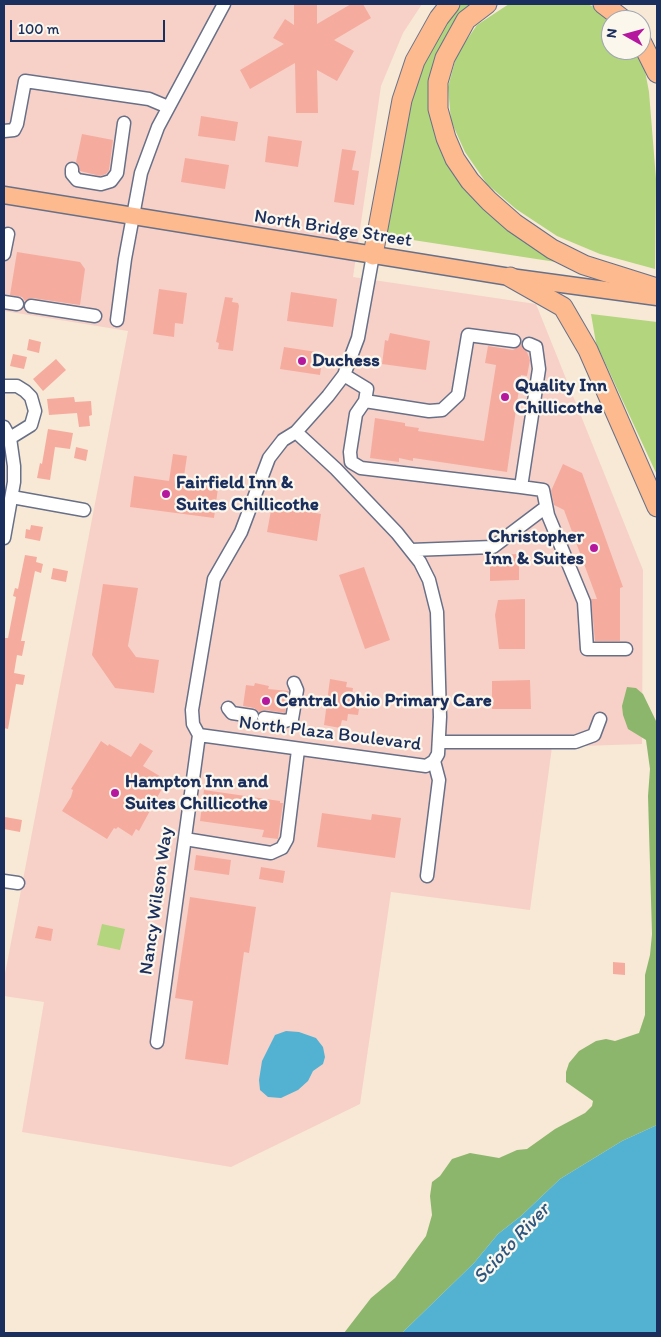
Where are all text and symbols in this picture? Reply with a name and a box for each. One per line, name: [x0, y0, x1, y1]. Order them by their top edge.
scale bar: [12, 10, 168, 42]
north arrow: [601, 10, 651, 60]
text: 100 m: [18, 20, 59, 38]
text: N: [603, 28, 621, 39]
street label: North Bridge Street: [252, 205, 414, 253]
place label: Duchess: [312, 350, 380, 372]
marker: Duchess: [296, 355, 308, 367]
place label: Quality Inn Chillicothe: [515, 375, 607, 419]
marker: Quality Inn Chillicothe: [499, 391, 511, 403]
place label: Fairfield Inn & Suites Chillicothe: [176, 472, 319, 516]
marker: Fairfield Inn & Suites Chillicothe: [160, 488, 172, 500]
place label: Christopher Inn & Suites: [484, 526, 584, 570]
marker: Christopher Inn & Suites: [588, 542, 600, 554]
place label: Central Ohio Primary Care: [276, 690, 492, 712]
marker: Central Ohio Primary Care: [260, 695, 272, 707]
street label: North Plaza Boulevard: [237, 711, 423, 757]
place label: Hampton Inn and Suites Chillicothe: [125, 771, 268, 815]
marker: Hampton Inn and Suites Chillicothe: [109, 787, 121, 799]
street label: Nancy Wilson Way: [135, 826, 179, 976]
water label: Scioto River: [469, 1199, 555, 1289]

